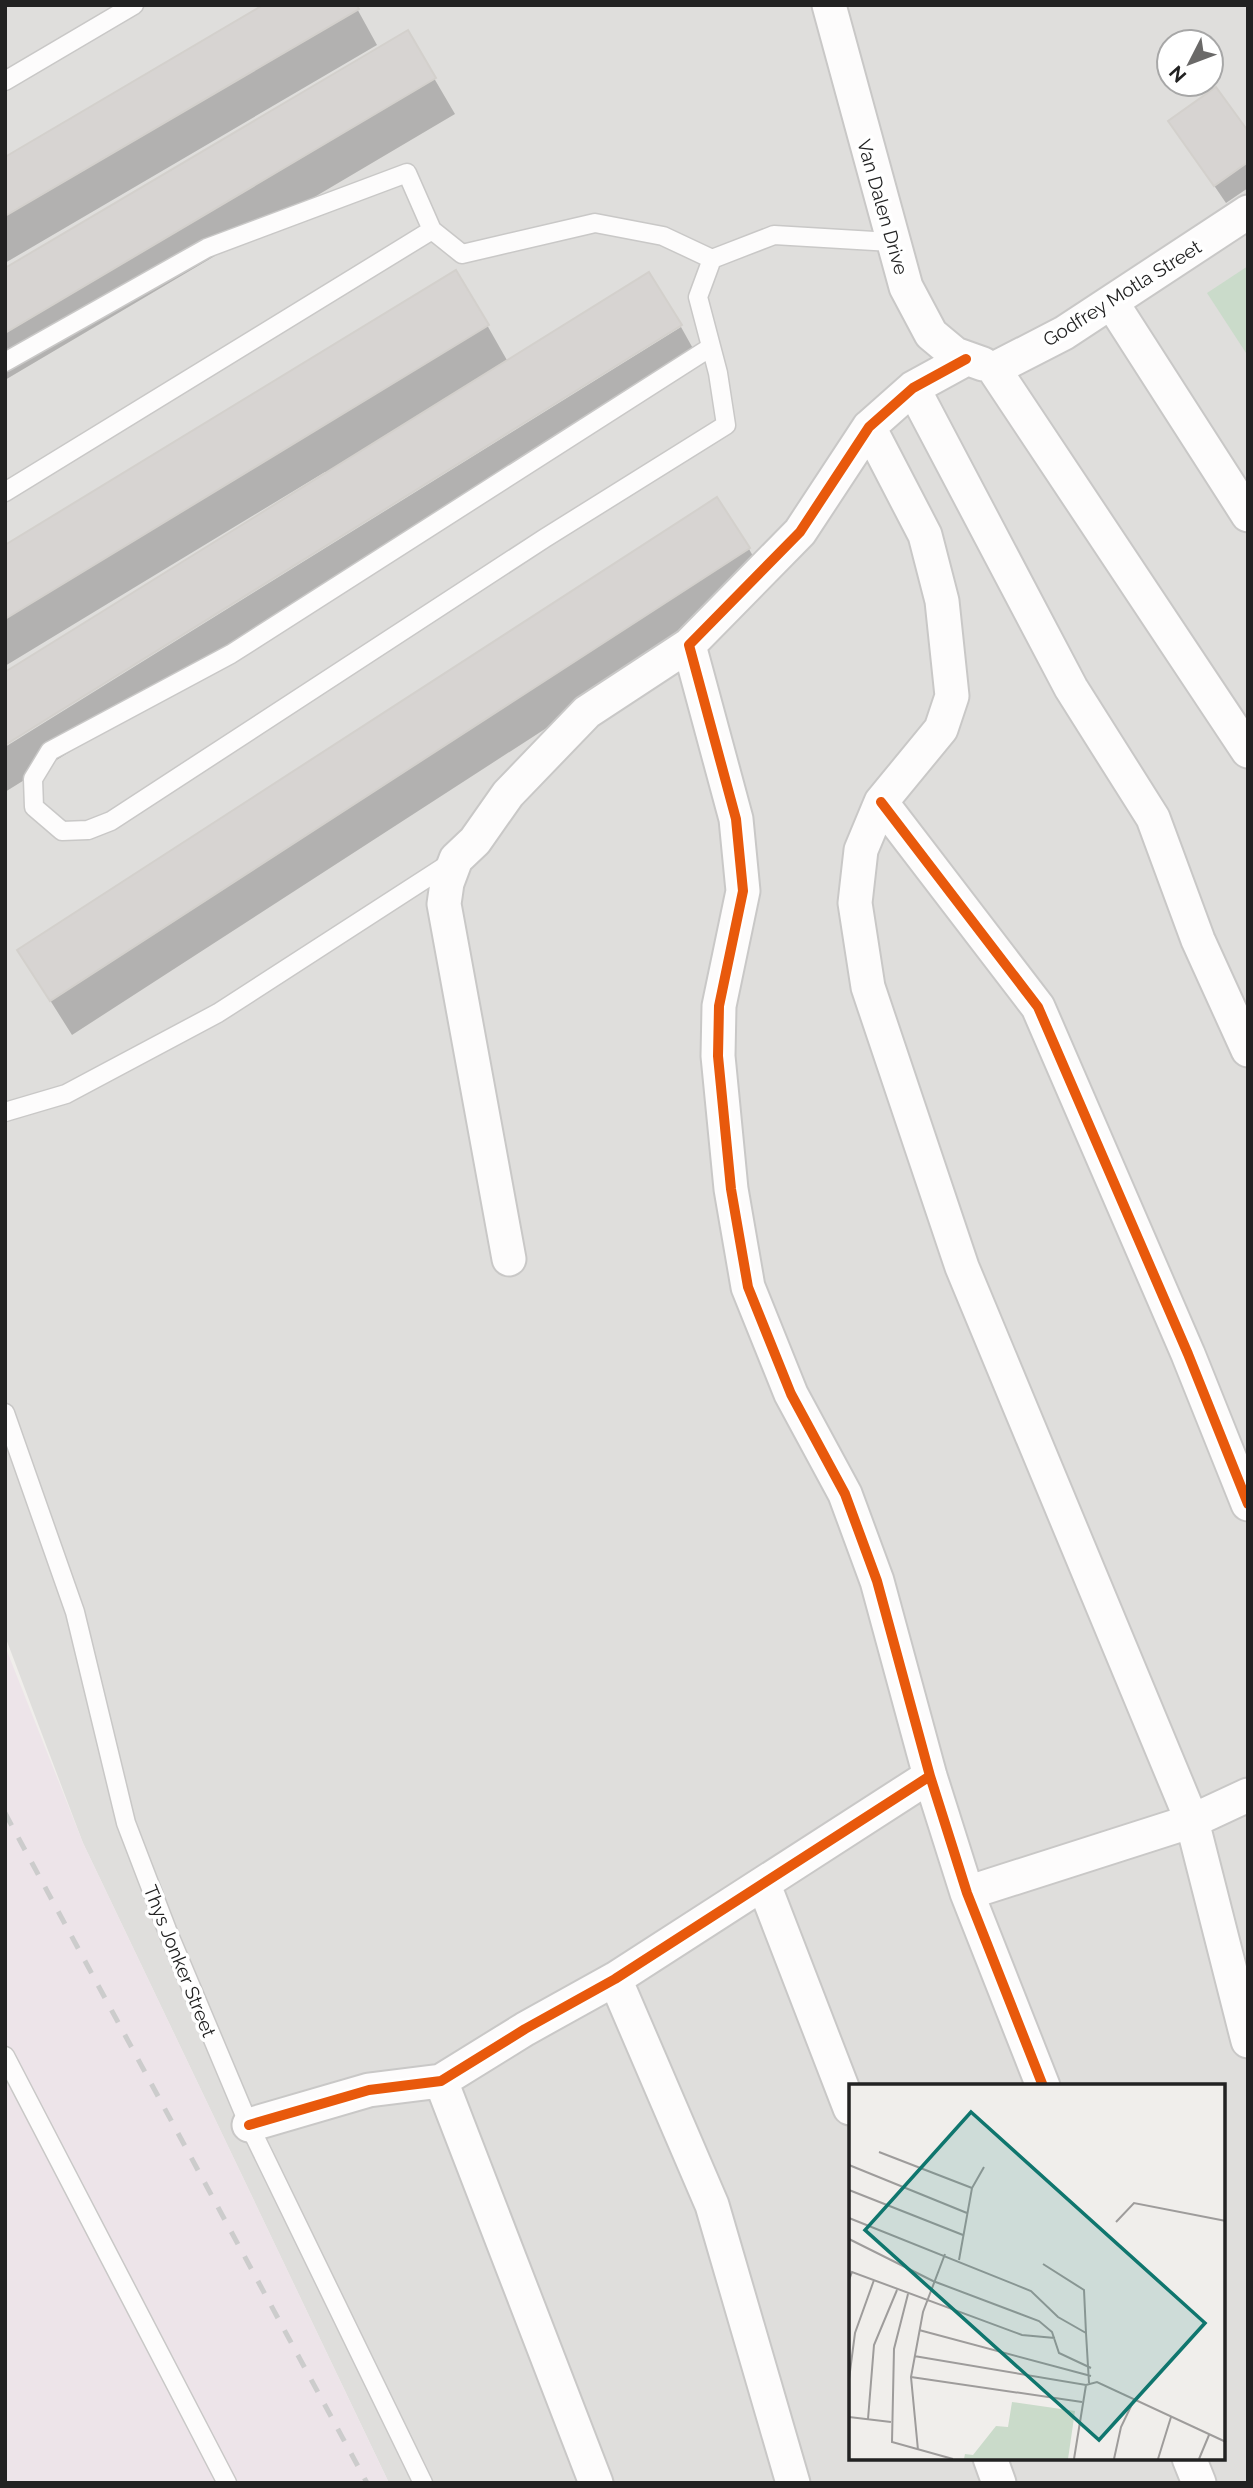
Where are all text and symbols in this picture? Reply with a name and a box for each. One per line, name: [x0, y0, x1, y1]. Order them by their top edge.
north arrow: [1155, 28, 1225, 98]
text: N: [1164, 62, 1190, 87]
street label: Van Dalen Drive: [853, 137, 913, 277]
street label: Godfrey Motla Street: [1039, 235, 1206, 351]
street label: Thys Jonker Street: [139, 1882, 221, 2041]
inset map: [849, 2084, 1225, 2460]

